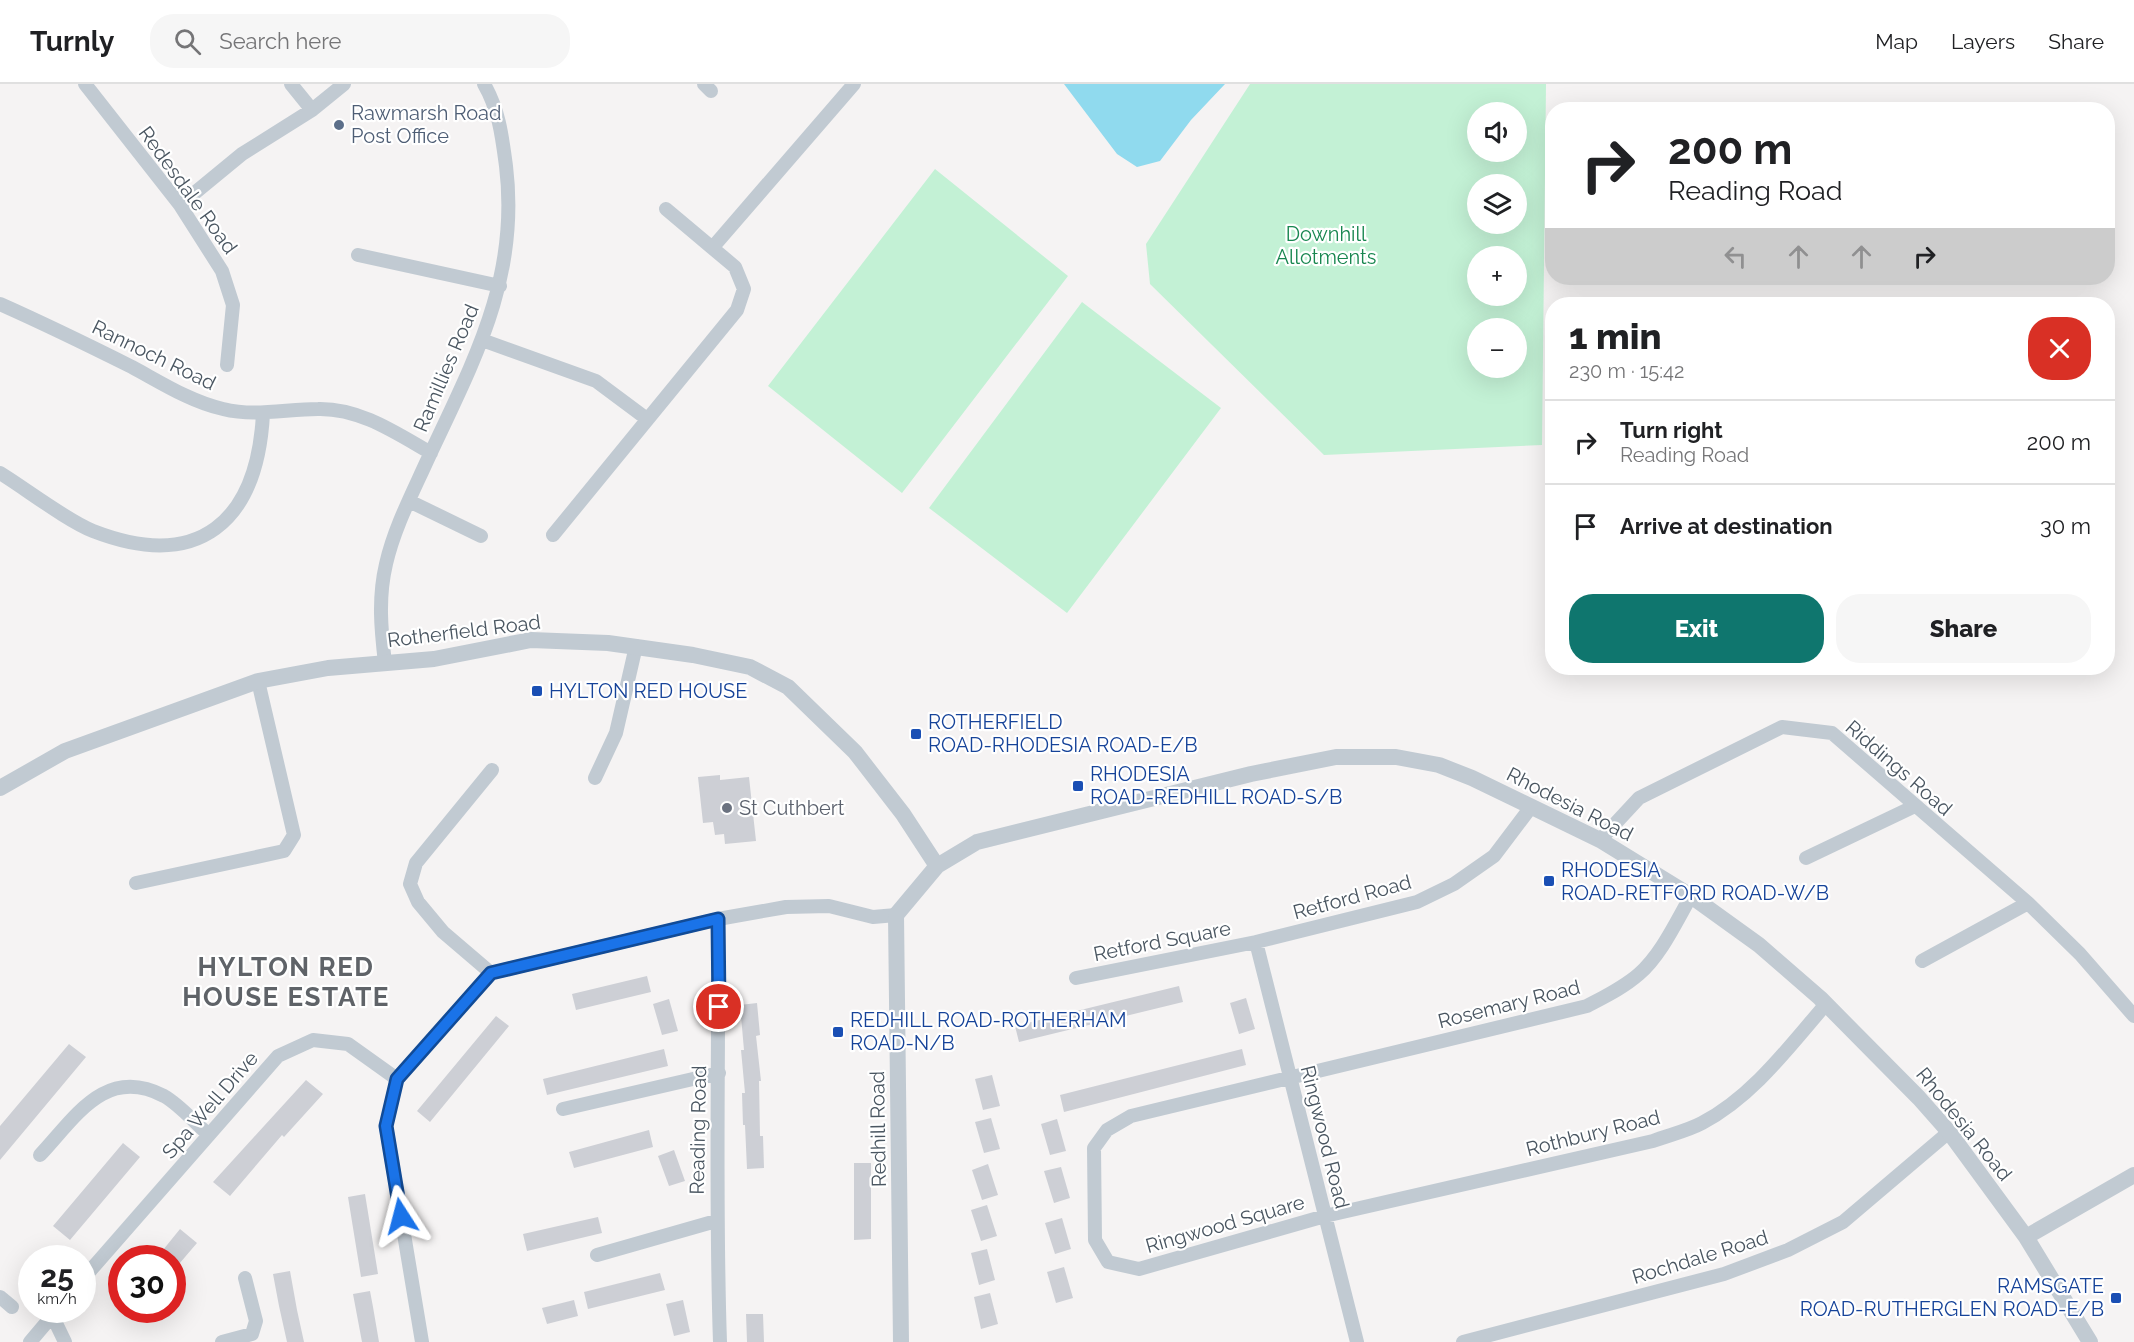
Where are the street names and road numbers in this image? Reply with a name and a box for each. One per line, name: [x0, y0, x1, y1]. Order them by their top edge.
street label: Redesdale Road: [134, 121, 242, 259]
street label: Ramillies Road: [408, 301, 484, 435]
street label: Rannoch Road: [88, 315, 220, 395]
street label: Rotherfield Road: [386, 610, 542, 652]
street label: Riddings Road: [1841, 715, 1957, 821]
street label: Rhodesia Road: [1503, 762, 1637, 846]
street label: Retford Road: [1290, 870, 1414, 924]
street label: Retford Square: [1091, 916, 1233, 966]
street label: Rosemary Road: [1435, 975, 1583, 1033]
street label: Spa Well Drive: [157, 1046, 263, 1164]
street label: Ringwood Road: [1296, 1063, 1354, 1211]
street label: Rhodesia Road: [1911, 1063, 2017, 1185]
street label: Reading Road: [685, 1065, 711, 1195]
street label: Redhill Road: [865, 1071, 891, 1187]
street label: Rothbury Road: [1523, 1105, 1663, 1161]
street label: Ringwood Square: [1143, 1190, 1308, 1258]
street label: Rochdale Road: [1629, 1225, 1771, 1289]

